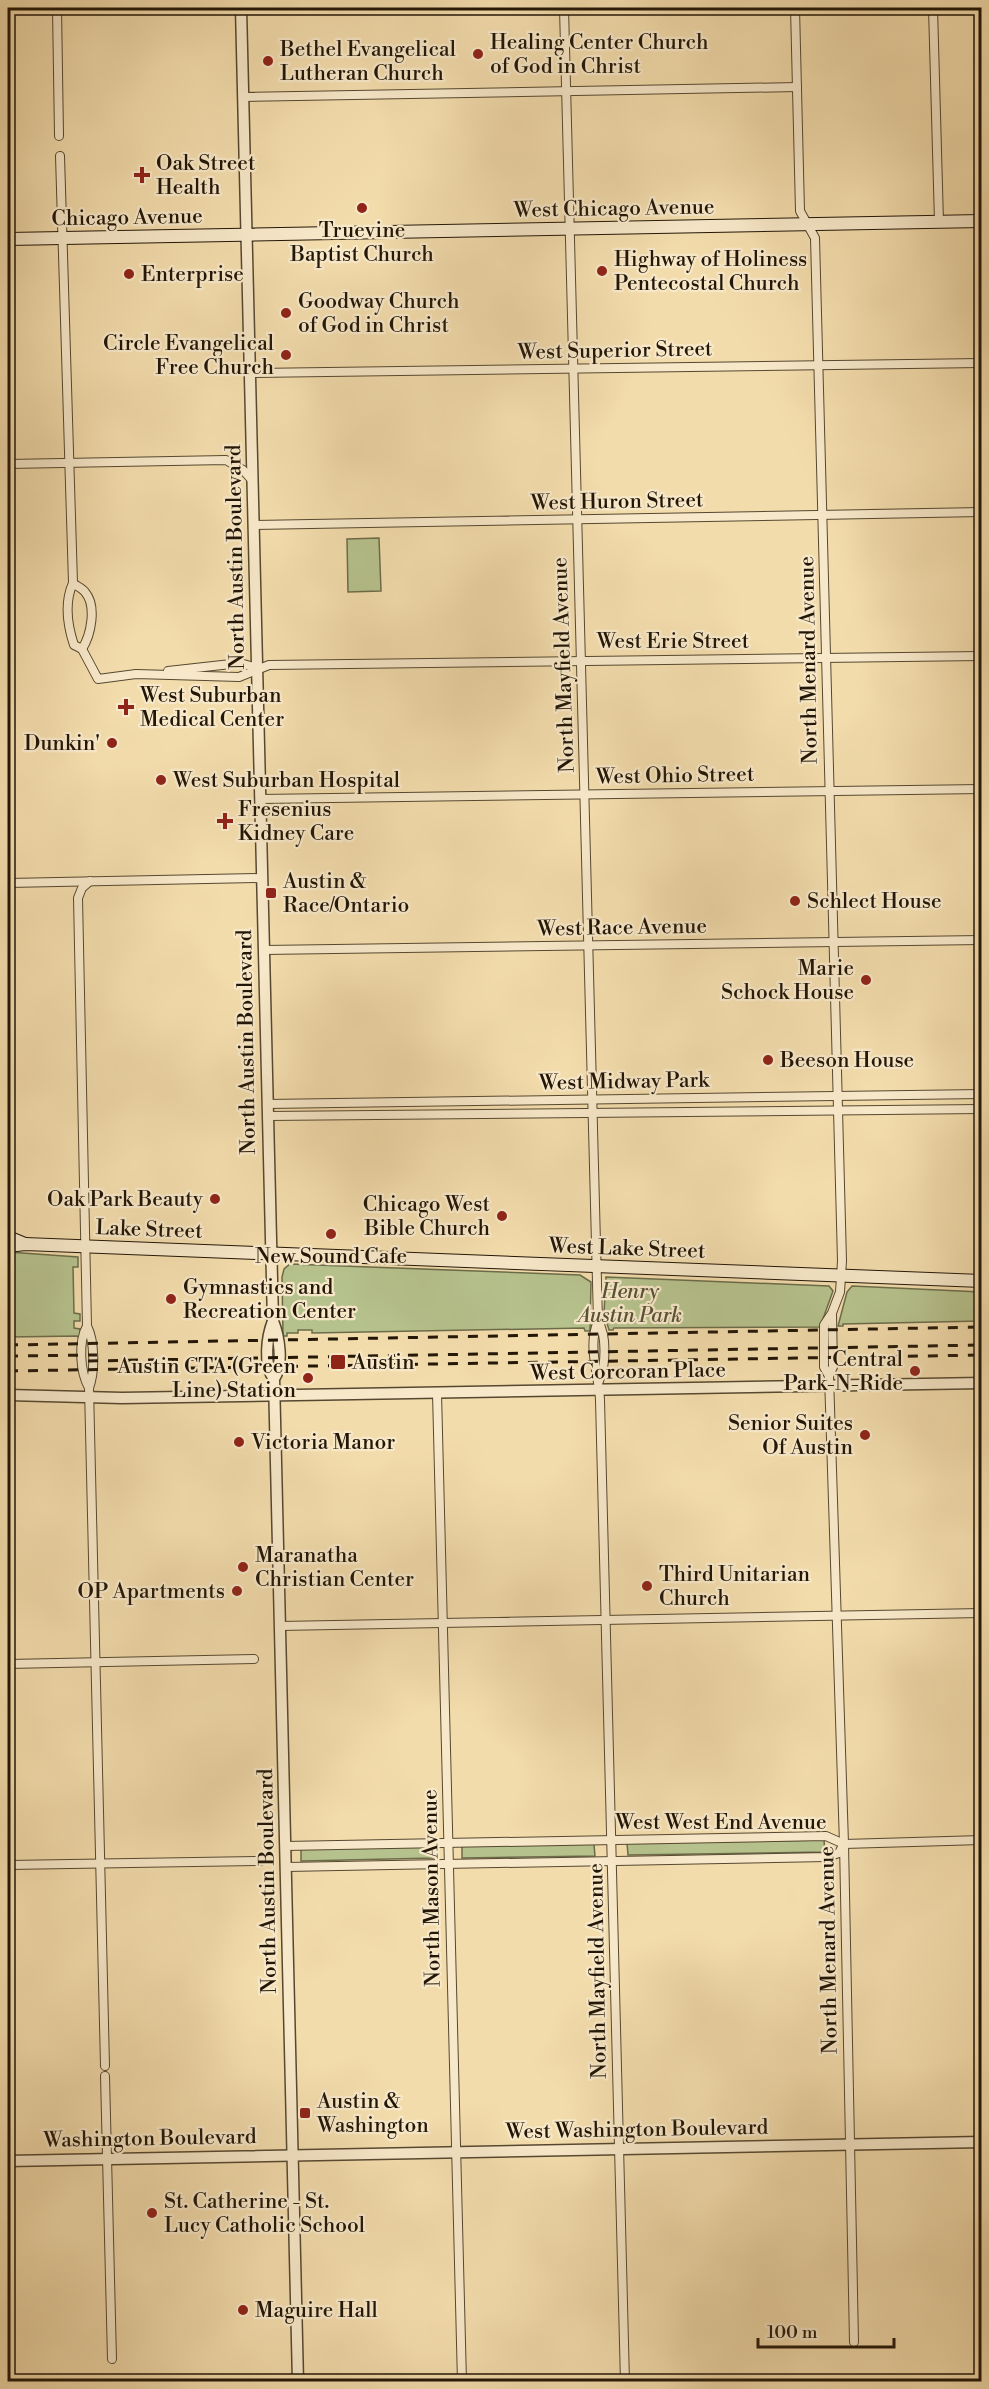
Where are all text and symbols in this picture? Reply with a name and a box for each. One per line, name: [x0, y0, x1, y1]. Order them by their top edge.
place label: Healing Center Church of God in Christ: [490, 30, 709, 80]
place label: Bethel Evangelical Lutheran Church: [279, 37, 456, 87]
marker: Healing Center Church of God in Christ: [471, 47, 485, 61]
marker: Bethel Evangelical Lutheran Church: [261, 54, 275, 68]
place label: Oak Street Health: [156, 151, 256, 201]
marker: Oak Street Health: [133, 166, 151, 184]
street label: West Chicago Avenue: [512, 194, 715, 224]
marker: Truevine Baptist Church: [355, 201, 369, 215]
street label: Chicago Avenue: [51, 204, 203, 232]
place label: Truevine Baptist Church: [289, 218, 434, 268]
place label: Highway of Holiness Pentecostal Church: [614, 247, 807, 297]
place label: Enterprise: [141, 262, 244, 288]
marker: Highway of Holiness Pentecostal Church: [595, 264, 609, 278]
marker: Enterprise: [122, 267, 136, 281]
place label: Goodway Church of God in Christ: [298, 289, 460, 339]
marker: Goodway Church of God in Christ: [279, 306, 293, 320]
place label: Circle Evangelical Free Church: [103, 331, 274, 381]
street label: West Superior Street: [516, 336, 713, 366]
marker: Circle Evangelical Free Church: [279, 348, 293, 362]
street label: North Austin Boulevard: [221, 444, 251, 670]
street label: West Huron Street: [529, 487, 704, 517]
street label: North Menard Avenue: [794, 556, 824, 764]
street label: North Mayfield Avenue: [547, 557, 581, 773]
street label: West Erie Street: [596, 629, 750, 655]
place label: West Suburban Medical Center: [139, 683, 284, 733]
marker: West Suburban Medical Center: [117, 698, 135, 716]
place label: Dunkin': [24, 731, 100, 757]
marker: Dunkin': [105, 736, 119, 750]
street label: West Ohio Street: [595, 762, 755, 790]
place label: West Suburban Hospital: [172, 768, 400, 794]
marker: West Suburban Hospital: [154, 773, 168, 787]
place label: Fresenius Kidney Care: [238, 797, 354, 847]
marker: Fresenius Kidney Care: [216, 812, 234, 830]
place label: Austin & Race/Ontario: [282, 869, 409, 919]
marker: Austin & Race/Ontario: [264, 886, 278, 900]
place label: Schlect House: [807, 889, 942, 915]
marker: Schlect House: [788, 894, 802, 908]
street label: West Race Avenue: [536, 914, 707, 942]
street label: North Austin Boulevard: [232, 929, 262, 1155]
place label: Marie Schock House: [721, 956, 854, 1006]
marker: Marie Schock House: [859, 973, 873, 987]
place label: Beeson House: [779, 1048, 914, 1074]
marker: Beeson House: [761, 1053, 775, 1067]
street label: West Midway Park: [538, 1067, 710, 1097]
place label: Oak Park Beauty: [47, 1187, 204, 1213]
marker: Oak Park Beauty: [208, 1192, 222, 1206]
place label: Chicago West Bible Church: [363, 1192, 491, 1242]
marker: Chicago West Bible Church: [495, 1209, 509, 1223]
street label: Lake Street: [95, 1215, 204, 1245]
marker: New Sound Cafe: [324, 1227, 338, 1241]
street label: West Lake Street: [547, 1233, 706, 1265]
place label: New Sound Cafe: [255, 1244, 407, 1270]
place label: Gymnastics and Recreation Center: [183, 1275, 356, 1325]
park label: Henry Austin Park: [576, 1279, 682, 1329]
marker: Gymnastics and Recreation Center: [164, 1292, 178, 1306]
place label: Central Park-N-Ride: [784, 1347, 903, 1397]
place label: Austin: [351, 1350, 415, 1376]
marker: Austin: [329, 1353, 347, 1371]
place label: Austin CTA (Green Line) Station: [116, 1354, 296, 1404]
street label: West Corcoran Place: [529, 1357, 726, 1387]
marker: Central Park-N-Ride: [908, 1364, 922, 1378]
marker: Austin CTA (Green Line) Station: [301, 1371, 315, 1385]
place label: Senior Suites Of Austin: [728, 1411, 853, 1461]
marker: Senior Suites Of Austin: [858, 1428, 872, 1442]
place label: Victoria Manor: [250, 1430, 395, 1456]
marker: Victoria Manor: [232, 1435, 246, 1449]
place label: Maranatha Christian Center: [255, 1543, 414, 1593]
marker: Maranatha Christian Center: [236, 1560, 250, 1574]
place label: Third Unitarian Church: [659, 1562, 811, 1612]
place label: OP Apartments: [77, 1579, 225, 1605]
marker: Third Unitarian Church: [640, 1579, 654, 1593]
marker: OP Apartments: [230, 1584, 244, 1598]
street label: North Austin Boulevard: [253, 1768, 283, 1994]
street label: North Mason Avenue: [417, 1789, 447, 1987]
street label: West West End Avenue: [614, 1810, 827, 1836]
street label: North Menard Avenue: [814, 1846, 844, 2054]
street label: North Mayfield Avenue: [583, 1863, 613, 2079]
place label: Austin & Washington: [316, 2089, 429, 2139]
marker: Austin & Washington: [298, 2106, 312, 2120]
street label: West Washington Boulevard: [504, 2115, 769, 2145]
street label: Washington Boulevard: [42, 2124, 257, 2154]
place label: St. Catherine - St. Lucy Catholic School: [164, 2189, 365, 2239]
marker: St. Catherine - St. Lucy Catholic School: [145, 2206, 159, 2220]
place label: Maguire Hall: [255, 2298, 378, 2324]
marker: Maguire Hall: [236, 2303, 250, 2317]
scale bar: [758, 2311, 894, 2349]
text: 100 m: [767, 2321, 818, 2344]

